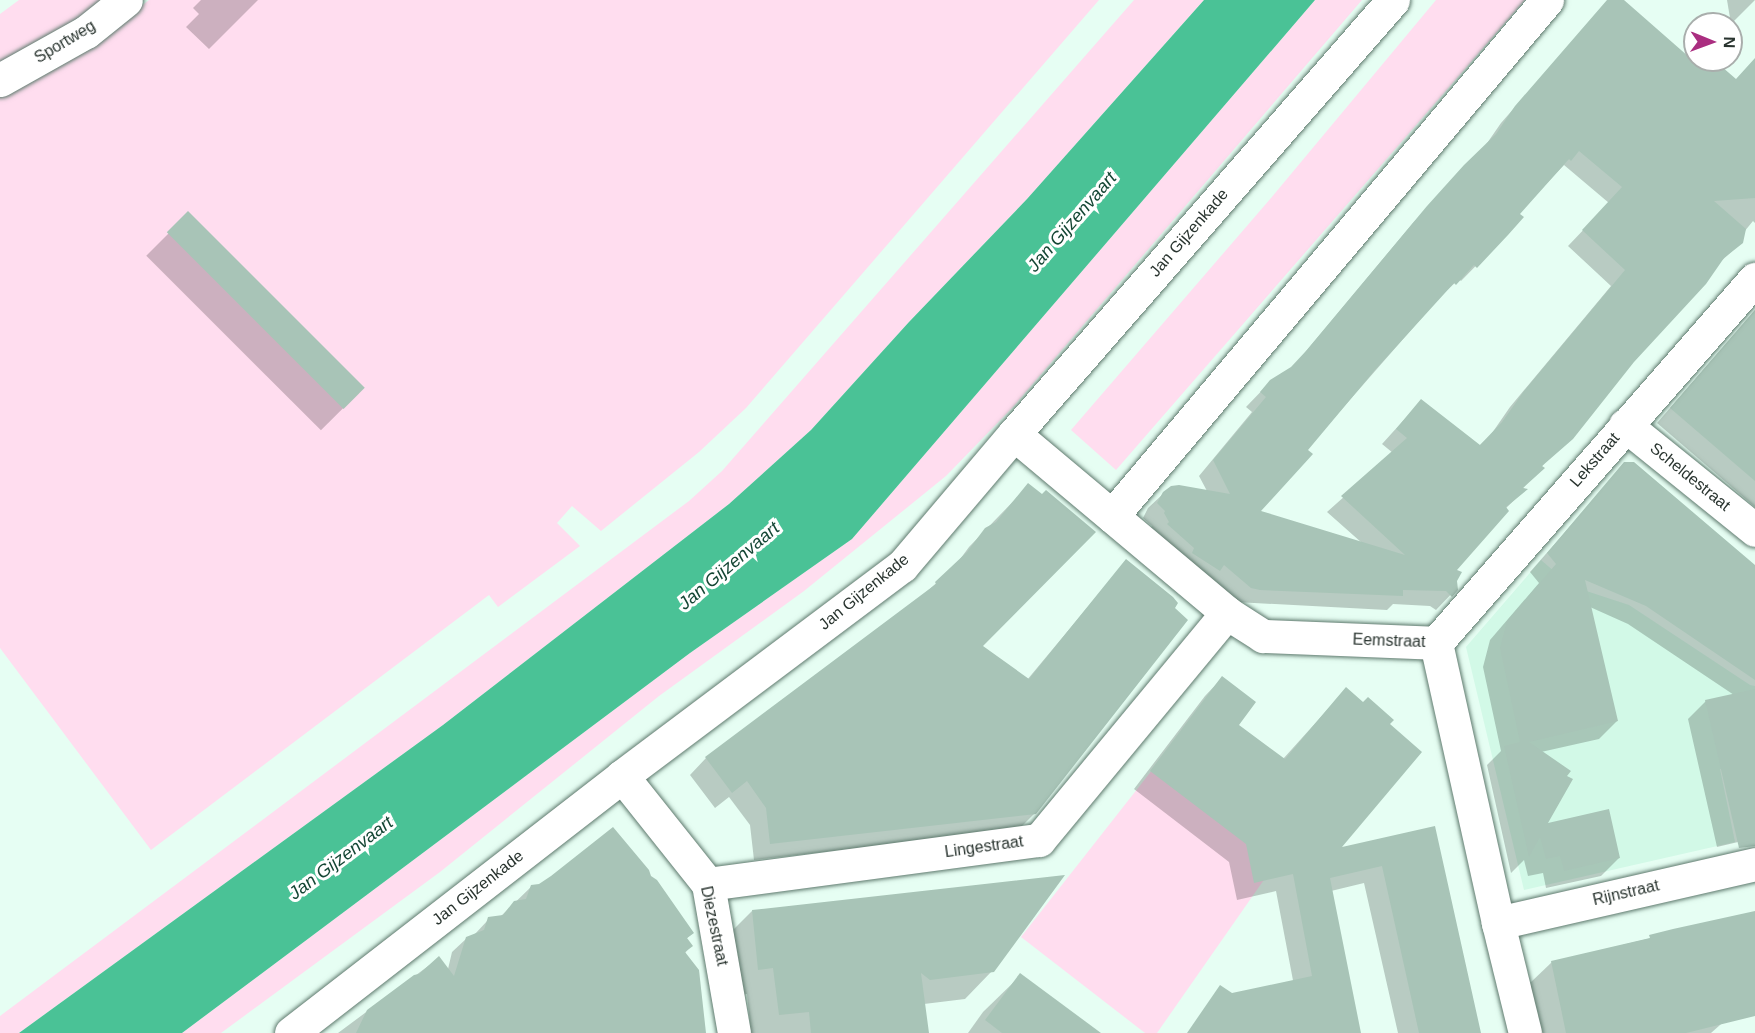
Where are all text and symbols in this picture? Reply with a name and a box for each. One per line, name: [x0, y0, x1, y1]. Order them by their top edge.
north arrow: [1683, 12, 1743, 72]
street label: Sportweg: [31, 16, 99, 68]
text: N: [1721, 36, 1738, 48]
water label: Jan Gijzenvaart: [1023, 168, 1121, 276]
street label: Jan Gijzenkade: [1146, 185, 1232, 281]
street label: Lekstraat: [1566, 429, 1624, 491]
street label: Scheldestraat: [1646, 439, 1734, 515]
water label: Jan Gijzenvaart: [674, 518, 784, 614]
street label: Jan Gijzenkade: [815, 550, 913, 634]
street label: Eemstraat: [1352, 630, 1426, 652]
water label: Jan Gijzenvaart: [285, 812, 397, 904]
street label: Lingestraat: [943, 832, 1025, 862]
street label: Jan Gijzenkade: [429, 846, 527, 930]
street label: Rijnstraat: [1591, 876, 1661, 910]
street label: Diezestraat: [696, 884, 732, 968]

